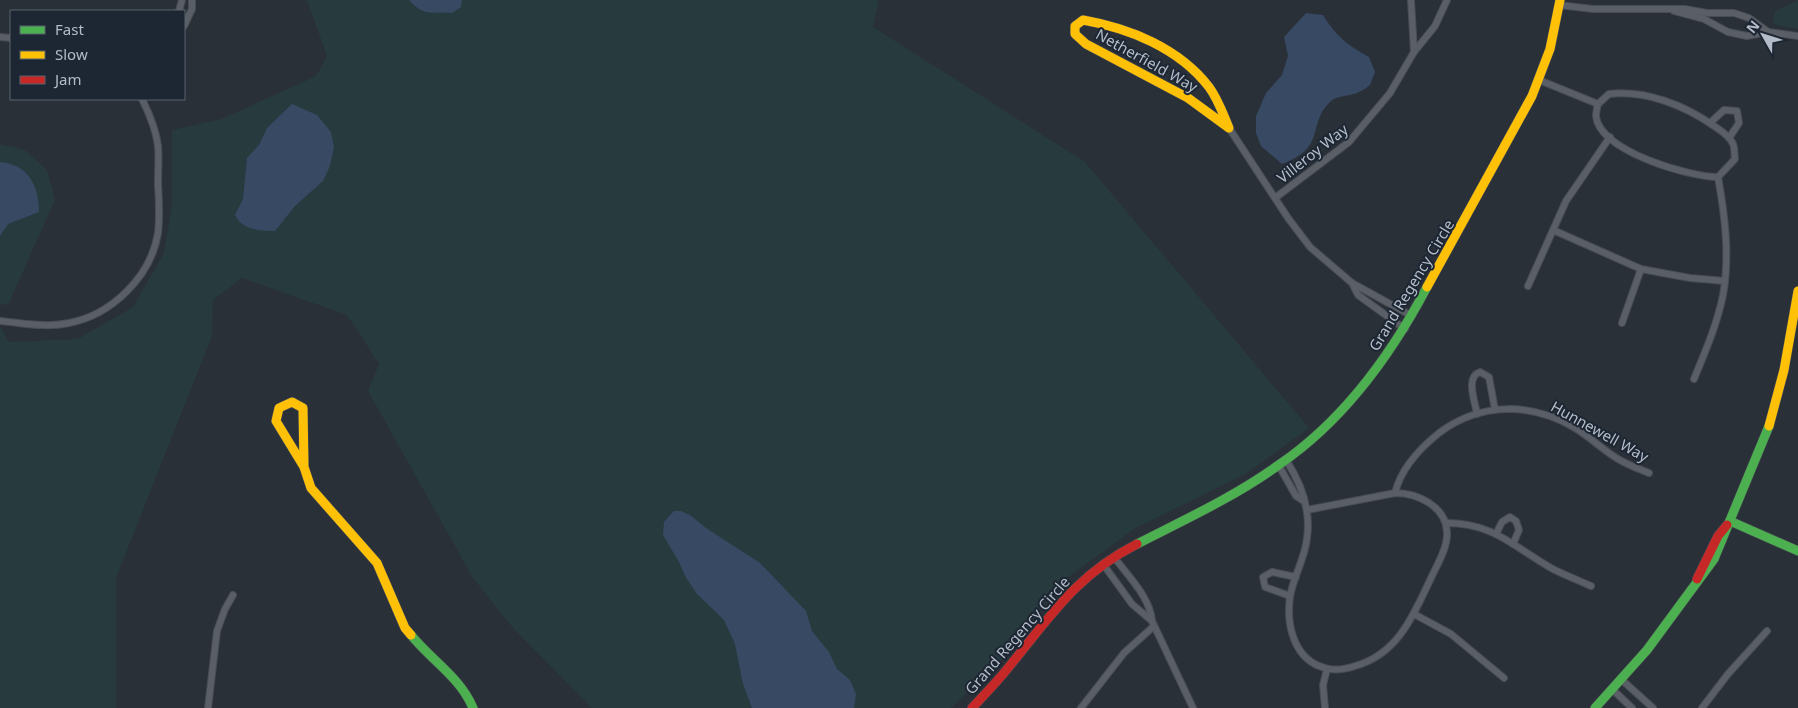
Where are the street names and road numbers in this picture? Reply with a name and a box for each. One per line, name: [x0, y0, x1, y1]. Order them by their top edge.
street label: Netherfield Way: [1093, 24, 1202, 96]
street label: Villeroy Way: [1272, 119, 1352, 187]
street label: Grand Regency Circle: [1364, 216, 1458, 354]
street label: Hunnewell Way: [1548, 396, 1653, 466]
street label: Grand Regency Circle: [960, 572, 1074, 698]

